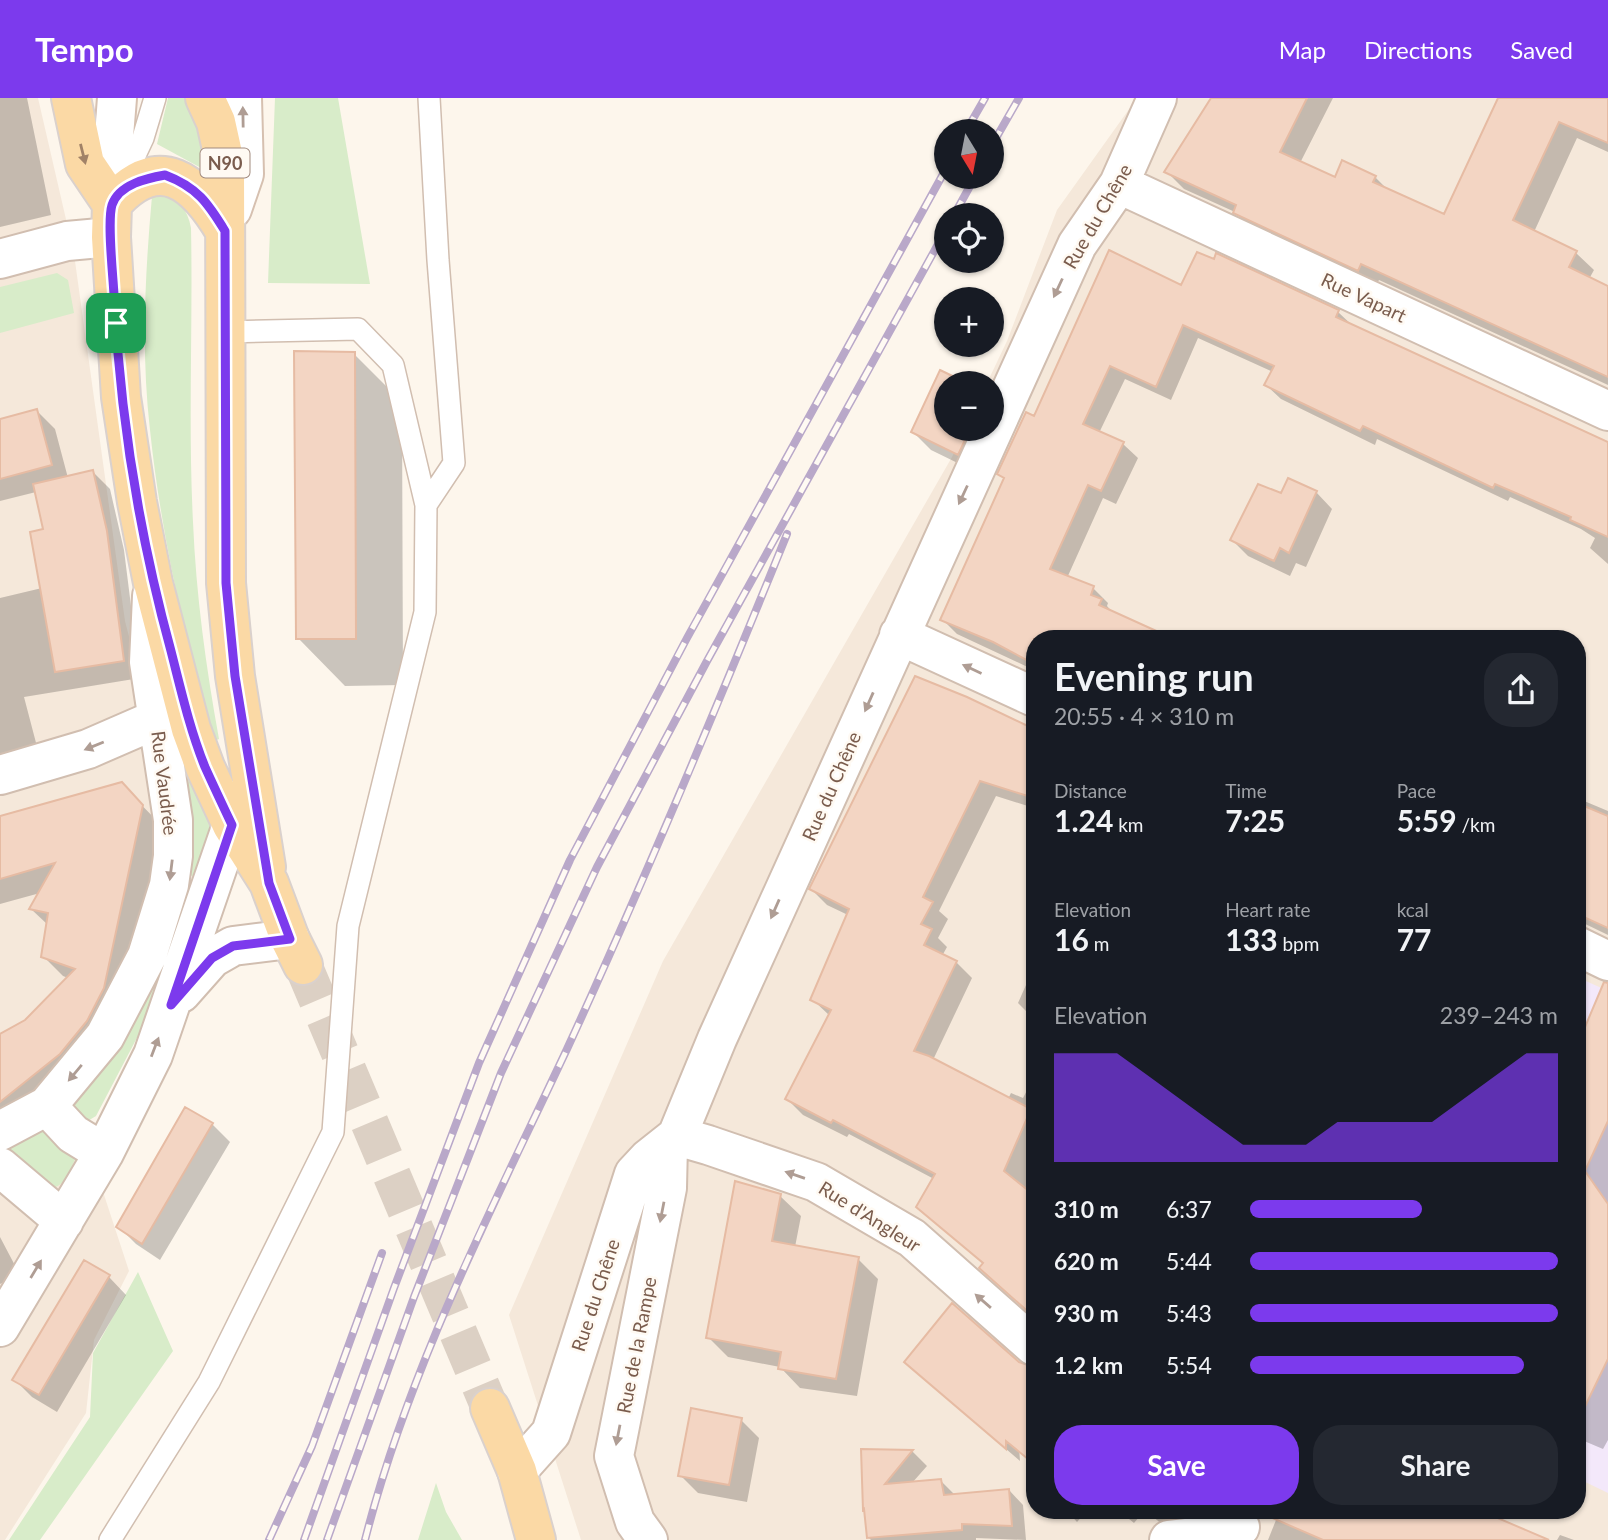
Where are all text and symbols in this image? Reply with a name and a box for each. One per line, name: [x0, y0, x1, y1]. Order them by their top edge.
text: Tempo: [35, 29, 134, 69]
text: Map: [1279, 35, 1326, 64]
text: Directions: [1364, 35, 1472, 64]
text: Saved: [1510, 35, 1573, 64]
one-way arrow: [237, 106, 249, 128]
north arrow: [934, 119, 1004, 189]
map controls: [934, 119, 1004, 441]
one-way arrow: [78, 144, 89, 166]
road number: N90: [201, 149, 250, 178]
street label: Rue du Chêne: [1058, 160, 1136, 272]
button: locate: [934, 203, 1004, 273]
street label: Rue Vapart: [1318, 267, 1410, 327]
one-way arrow: [1052, 278, 1064, 298]
button: +: [934, 287, 1004, 357]
pin: [86, 293, 146, 353]
icon: arrive: [97, 304, 135, 342]
button: −: [934, 371, 1004, 441]
one-way arrow: [957, 485, 969, 505]
text: Evening run: [1054, 653, 1254, 699]
button: share: [1484, 653, 1558, 727]
one-way arrow: [962, 663, 982, 675]
one-way arrow: [863, 692, 875, 712]
text: 20:55 · 4 × 310 m: [1054, 702, 1234, 730]
street label: Rue du Chêne: [797, 728, 865, 844]
street label: Rue Vaudrée: [147, 729, 183, 837]
one-way arrow: [84, 741, 105, 752]
text: Distance: [1054, 779, 1127, 802]
text: Time: [1225, 779, 1267, 802]
text: Pace: [1397, 779, 1436, 802]
text: 1.24: [1054, 802, 1113, 838]
text: 7:25: [1225, 802, 1285, 838]
text: 5:59: [1397, 802, 1457, 838]
text: km: [1113, 813, 1143, 836]
text: /km: [1457, 813, 1495, 836]
one-way arrow: [166, 859, 177, 881]
text: Elevation: [1054, 898, 1131, 921]
text: Heart rate: [1225, 898, 1311, 921]
text: kcal: [1397, 898, 1429, 921]
one-way arrow: [769, 899, 781, 919]
text: 16: [1054, 921, 1089, 957]
text: 133: [1225, 921, 1278, 957]
text: 77: [1397, 921, 1431, 957]
text: m: [1089, 932, 1109, 955]
text: bpm: [1278, 932, 1319, 955]
text: Elevation: [1054, 1001, 1147, 1029]
text: 239–243 m: [1440, 1001, 1558, 1029]
one-way arrow: [150, 1037, 161, 1058]
one-way arrow: [68, 1064, 83, 1081]
one-way arrow: [785, 1169, 806, 1180]
street label: Rue d'Angleur: [815, 1176, 925, 1256]
text: 310 m: [1054, 1195, 1119, 1223]
text: 6:37: [1166, 1195, 1212, 1223]
one-way arrow: [656, 1201, 667, 1223]
street label: Rue du Chêne: [566, 1236, 624, 1354]
text: 620 m: [1054, 1247, 1119, 1275]
text: 5:44: [1166, 1247, 1212, 1275]
one-way arrow: [29, 1259, 42, 1278]
street label: Rue de la Rampe: [611, 1275, 661, 1415]
one-way arrow: [974, 1293, 992, 1309]
text: 930 m: [1054, 1299, 1119, 1327]
text: 5:43: [1166, 1299, 1212, 1327]
text: 1.2 km: [1054, 1351, 1123, 1379]
text: 5:54: [1166, 1351, 1212, 1379]
one-way arrow: [612, 1424, 623, 1446]
button: Save: [1054, 1425, 1299, 1505]
button: Share: [1313, 1425, 1558, 1505]

